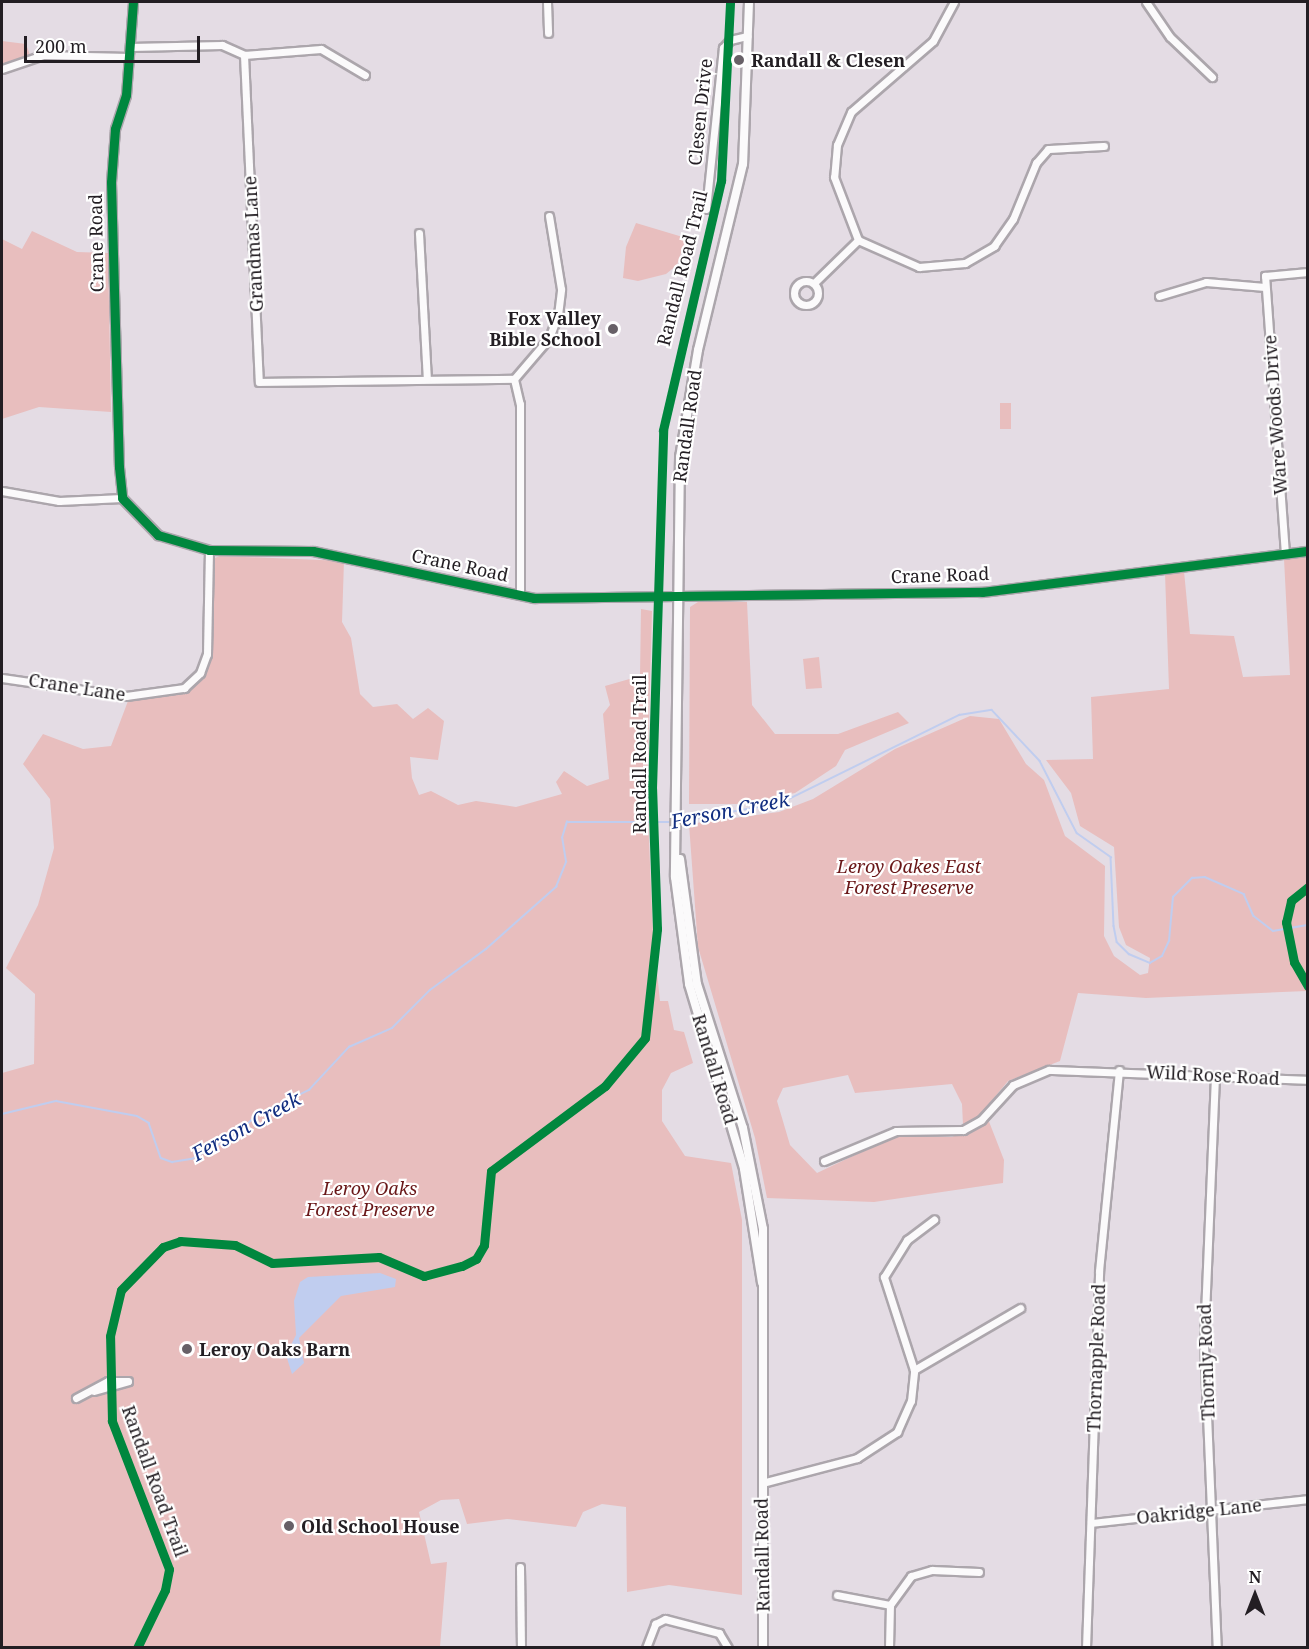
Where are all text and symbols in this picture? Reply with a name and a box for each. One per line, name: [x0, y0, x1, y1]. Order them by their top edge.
scale bar: [27, 24, 202, 62]
text: 200 m: [35, 34, 87, 58]
place label: Randall & Clesen: [751, 49, 905, 71]
marker: Randall & Clesen: [732, 53, 746, 67]
street label: Clesen Drive: [684, 57, 716, 167]
street label: Grandmas Lane: [239, 175, 267, 313]
street label: Randall Road Trail: [652, 188, 712, 348]
street label: Crane Road: [84, 194, 108, 292]
place label: Fox Valley Bible School: [489, 308, 601, 350]
marker: Fox Valley Bible School: [606, 322, 620, 336]
street label: Ware Woods Drive: [1259, 334, 1291, 496]
street label: Randall Road: [668, 368, 706, 484]
street label: Crane Road: [410, 544, 510, 586]
street label: Crane Road: [890, 562, 990, 588]
street label: Crane Lane: [27, 669, 127, 705]
street label: Randall Road Trail: [628, 674, 650, 834]
water label: Ferson Creek: [668, 787, 792, 833]
park label: Leroy Oakes East Forest Preserve: [837, 856, 981, 898]
street label: Randall Road: [688, 1011, 742, 1127]
street label: Wild Rose Road: [1146, 1061, 1280, 1089]
water label: Ferson Creek: [187, 1086, 305, 1166]
park label: Leroy Oaks Forest Preserve: [305, 1178, 435, 1220]
street label: Thornapple Road: [1083, 1283, 1109, 1433]
street label: Thornly Road: [1193, 1303, 1219, 1421]
place label: Leroy Oaks Barn: [199, 1338, 350, 1360]
marker: Leroy Oaks Barn: [180, 1342, 194, 1356]
street label: Randall Road Trail: [118, 1402, 192, 1560]
street label: Oakridge Lane: [1135, 1494, 1263, 1528]
street label: Randall Road: [750, 1498, 774, 1612]
place label: Old School House: [301, 1515, 460, 1537]
marker: Old School House: [282, 1519, 296, 1533]
north arrow: [1225, 1565, 1285, 1625]
text: N: [1249, 1566, 1261, 1588]

